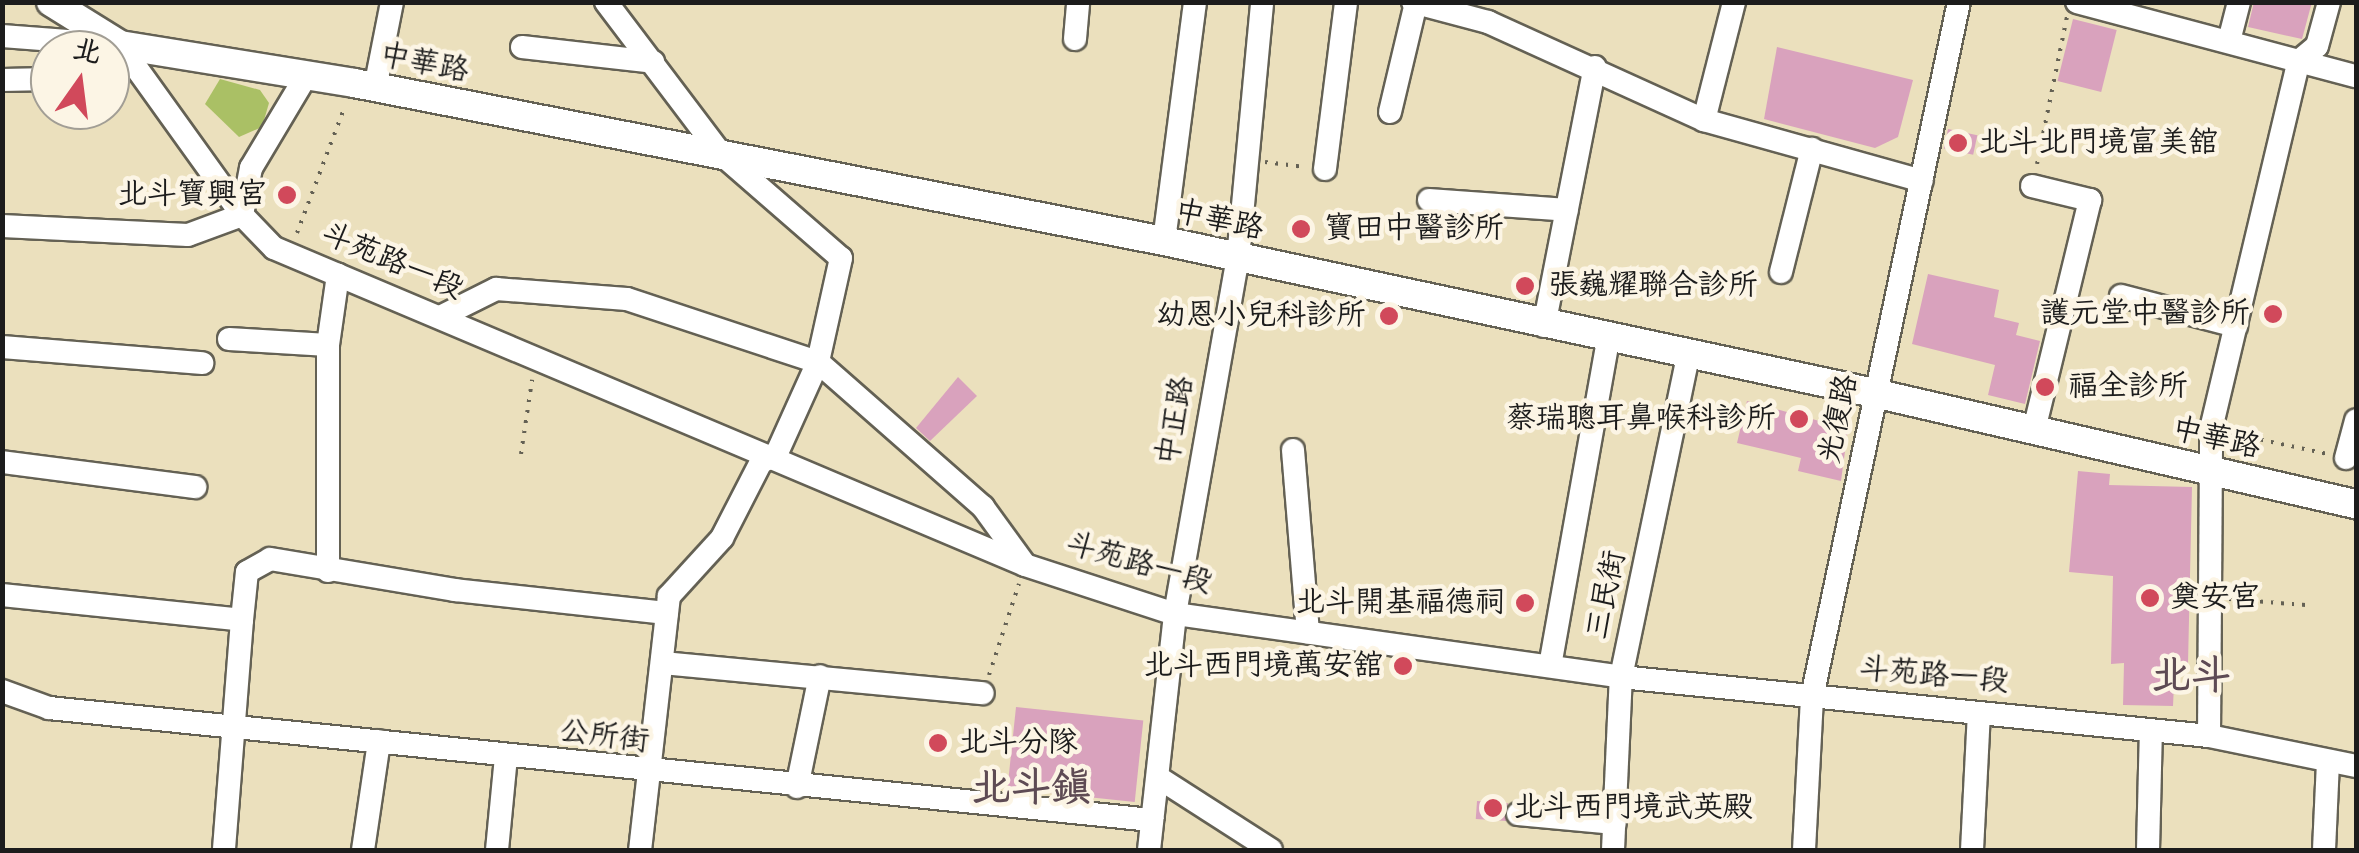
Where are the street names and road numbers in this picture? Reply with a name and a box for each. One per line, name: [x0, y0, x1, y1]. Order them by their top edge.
street label: 中華路: [376, 38, 472, 90]
street label: 中華路: [1171, 194, 1267, 248]
street label: 斗苑路一段: [316, 216, 468, 308]
street label: 光復路: [1812, 371, 1866, 467]
street label: 中正路: [1150, 374, 1202, 468]
street label: 中華路: [2168, 411, 2264, 467]
street label: 斗苑路一段: [1062, 526, 1216, 602]
street label: 三民街: [1580, 547, 1634, 643]
street label: 斗苑路一段: [1858, 652, 2010, 700]
street label: 公所街: [557, 714, 651, 760]

